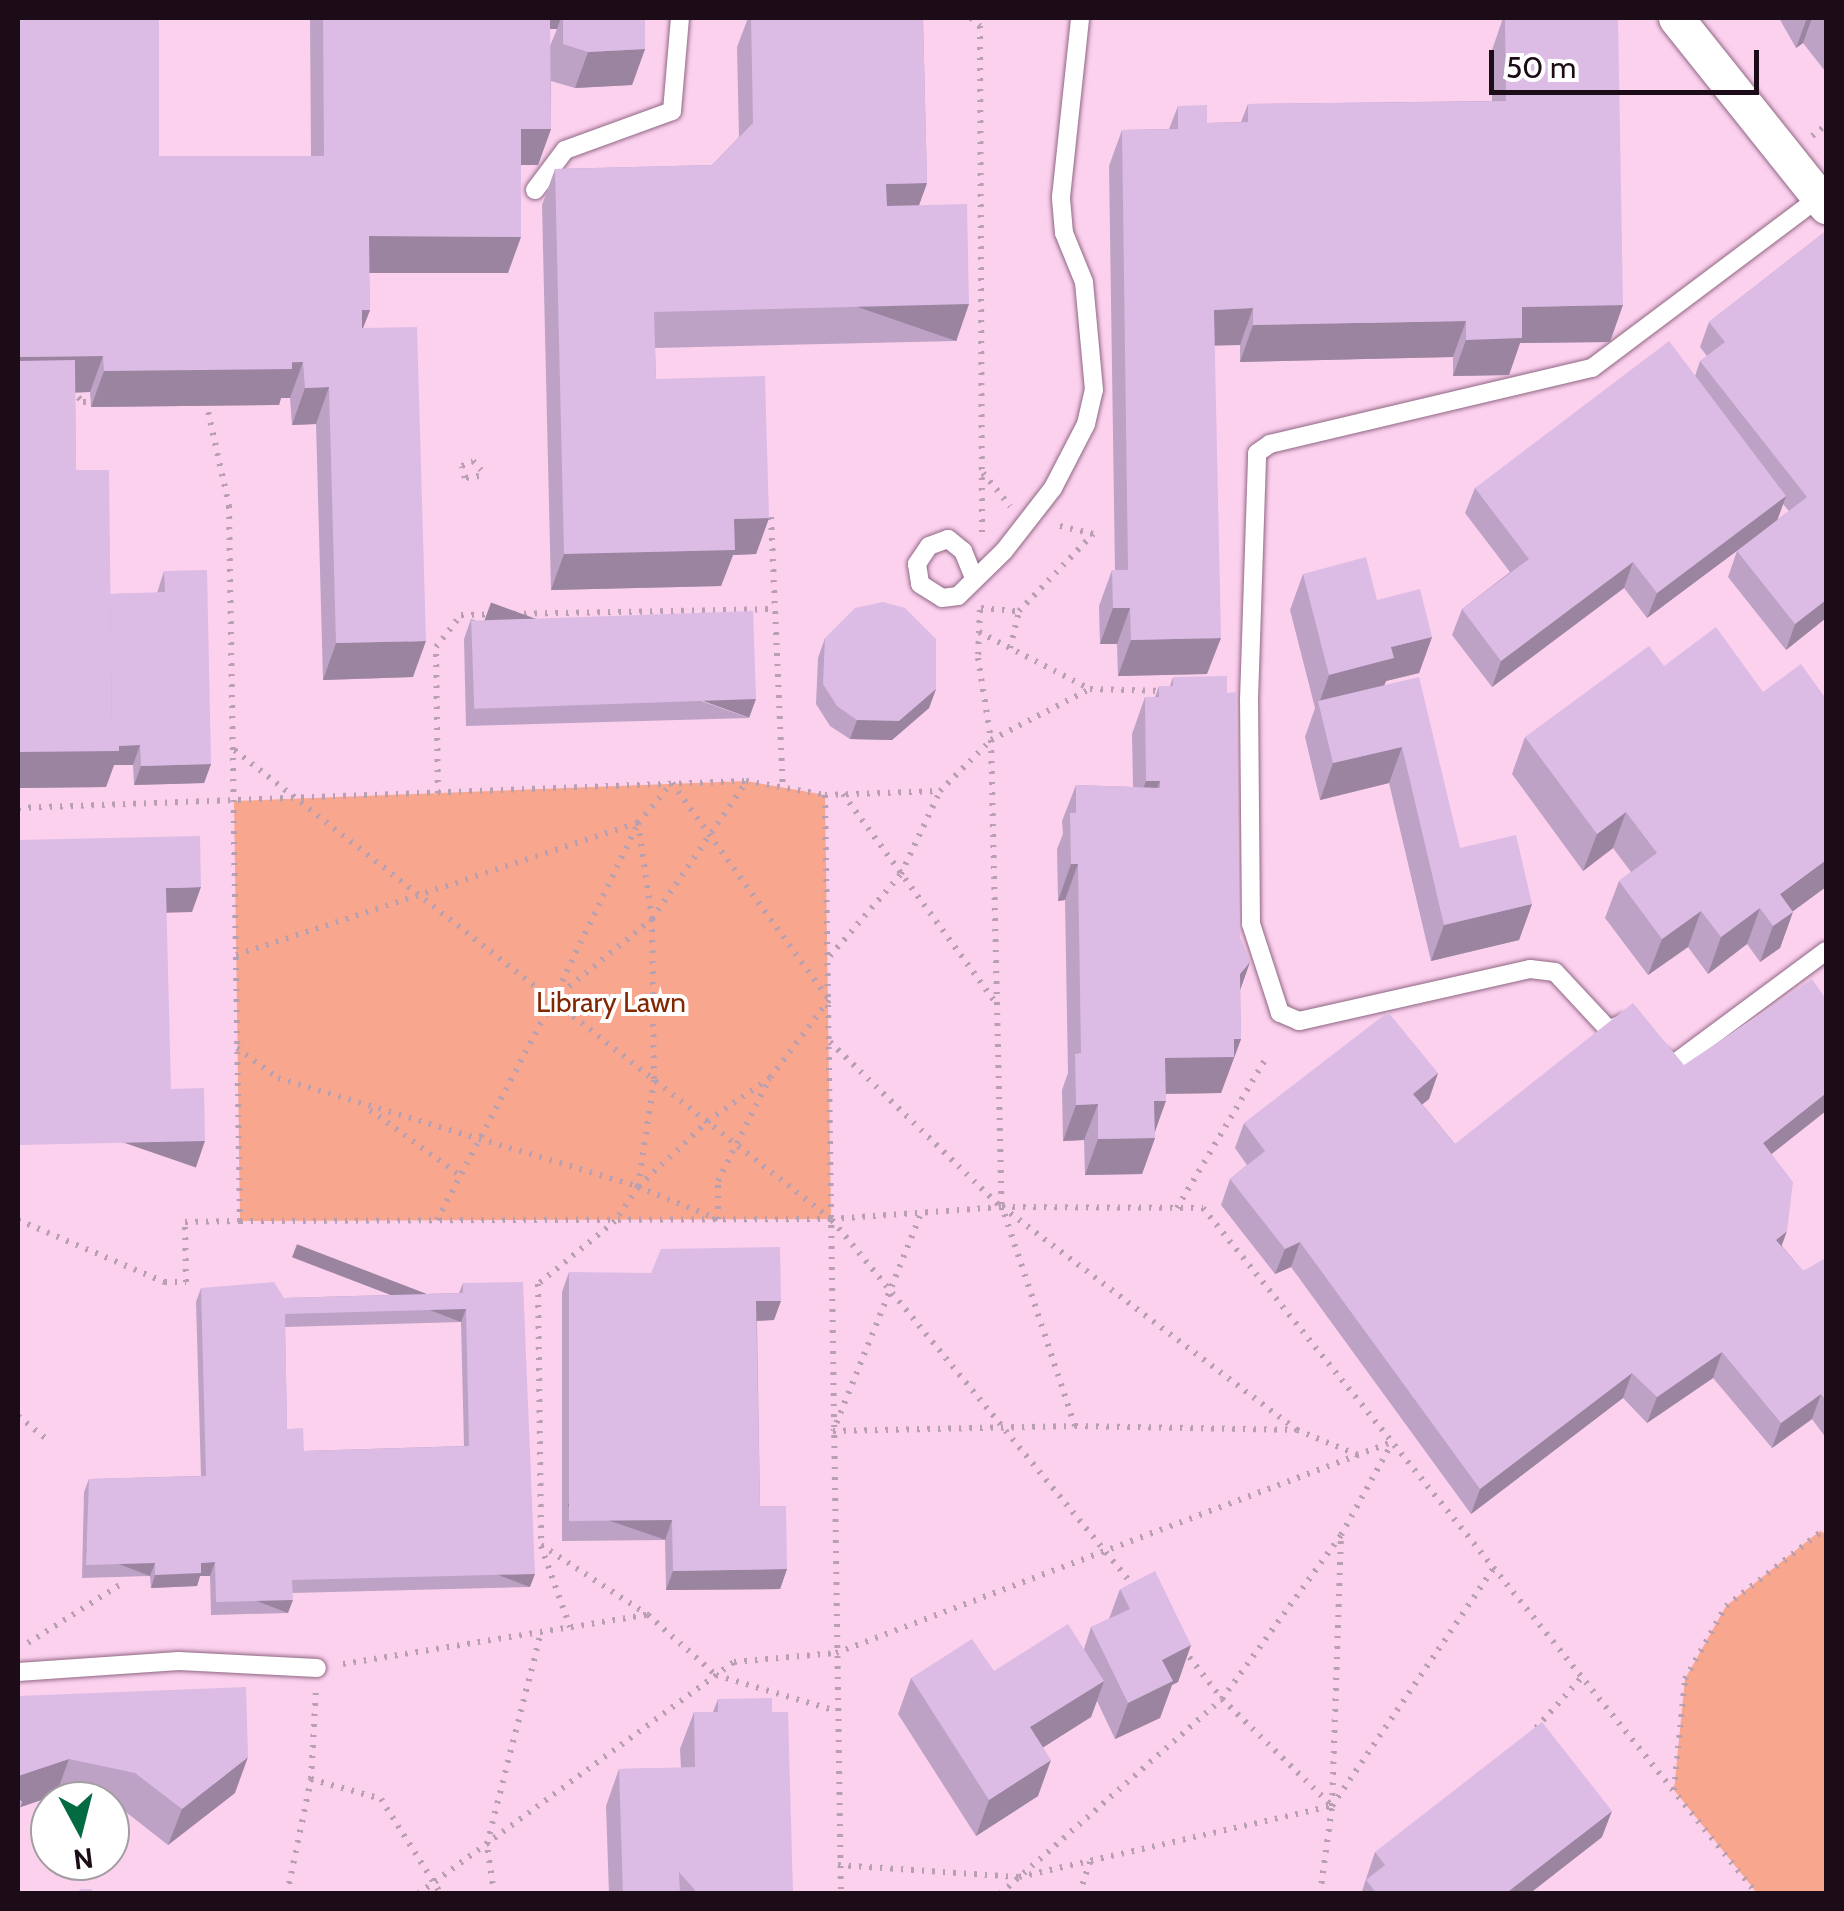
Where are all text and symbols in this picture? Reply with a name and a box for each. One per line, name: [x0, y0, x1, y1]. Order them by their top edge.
scale bar: [1494, 30, 1764, 92]
text: 50 m: [1506, 49, 1576, 86]
park label: Library Lawn: [536, 985, 686, 1019]
north arrow: [30, 1781, 130, 1881]
text: N: [72, 1841, 95, 1877]

